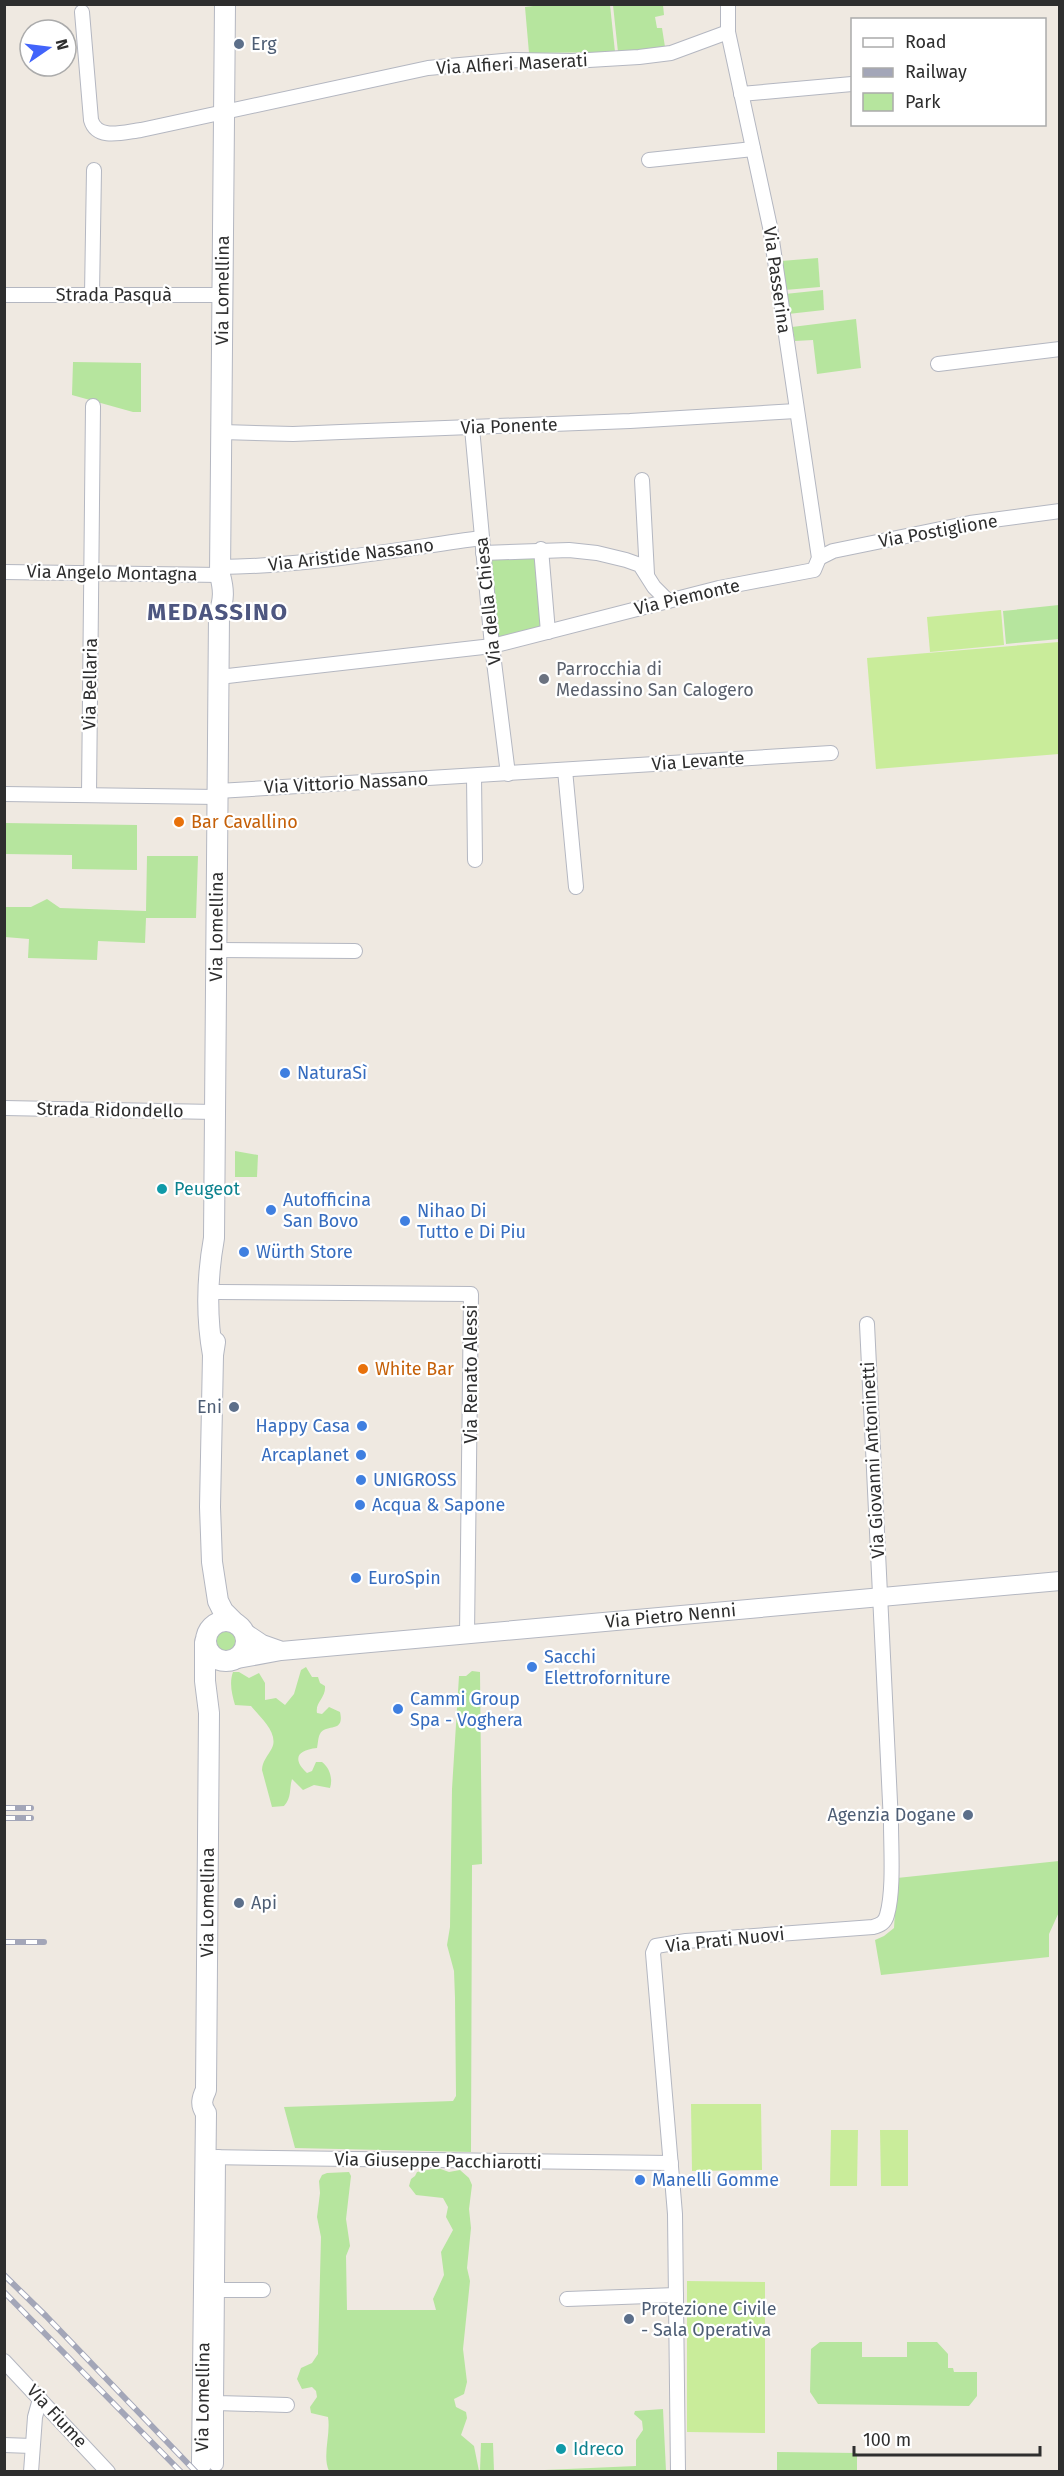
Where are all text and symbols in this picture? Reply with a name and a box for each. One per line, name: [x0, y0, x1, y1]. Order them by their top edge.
north arrow: [18, 18, 78, 78]
legend: [851, 18, 1046, 126]
text: Road: [905, 31, 947, 53]
place label: Erg: [251, 33, 277, 55]
text: N: [52, 37, 73, 52]
marker: Erg: [232, 37, 246, 51]
street label: Via Alfieri Maserati: [436, 49, 588, 79]
text: Railway: [905, 61, 967, 83]
text: Park: [905, 91, 941, 113]
street label: Via Passerina: [759, 225, 795, 335]
street label: Via Lomellina: [211, 235, 234, 345]
street label: Strada Pasquà: [56, 284, 172, 306]
street label: Via Ponente: [460, 413, 558, 439]
street label: Via Postiglione: [877, 510, 999, 552]
street label: Via Aristide Nassano: [267, 534, 435, 576]
street label: Via della Chiesa: [470, 536, 506, 666]
street label: Via Angelo Montagna: [27, 561, 197, 585]
street label: Via Piemonte: [632, 574, 742, 620]
district label: MEDASSINO: [147, 598, 289, 626]
street label: Via Bellaria: [78, 638, 102, 730]
place label: Parrocchia di Medassino San Calogero: [556, 658, 754, 701]
marker: Parrocchia di Medassino San Calogero: [537, 672, 551, 686]
street label: Via Levante: [651, 747, 745, 775]
street label: Via Vittorio Nassano: [263, 768, 429, 798]
place label: Bar Cavallino: [191, 811, 298, 833]
marker: Bar Cavallino: [172, 815, 186, 829]
street label: Via Lomellina: [205, 872, 228, 982]
place label: NaturaSì: [297, 1062, 367, 1084]
marker: NaturaSì: [278, 1066, 292, 1080]
street label: Strada Ridondello: [36, 1098, 184, 1122]
place label: Peugeot: [174, 1178, 241, 1200]
marker: Peugeot: [155, 1182, 169, 1196]
place label: Autofficina San Bovo: [283, 1189, 371, 1232]
place label: Nihao Di Tutto e Di Piu: [417, 1200, 526, 1243]
marker: Autofficina San Bovo: [264, 1203, 278, 1217]
marker: Nihao Di Tutto e Di Piu: [398, 1214, 412, 1228]
place label: Würth Store: [256, 1241, 353, 1263]
marker: Würth Store: [237, 1245, 251, 1259]
street label: Via Renato Alessi: [460, 1305, 482, 1443]
place label: White Bar: [375, 1358, 454, 1380]
street label: Via Giovanni Antoninetti: [857, 1361, 889, 1559]
marker: White Bar: [356, 1362, 370, 1376]
place label: Eni: [197, 1396, 222, 1418]
marker: Eni: [227, 1400, 241, 1414]
place label: Happy Casa: [256, 1415, 350, 1437]
marker: Happy Casa: [355, 1419, 369, 1433]
place label: Arcaplanet: [262, 1444, 349, 1466]
marker: Arcaplanet: [354, 1448, 368, 1462]
place label: UNIGROSS: [373, 1469, 457, 1491]
marker: UNIGROSS: [354, 1473, 368, 1487]
place label: Acqua & Sapone: [372, 1494, 505, 1516]
marker: Acqua & Sapone: [353, 1498, 367, 1512]
place label: EuroSpin: [368, 1567, 441, 1589]
marker: EuroSpin: [349, 1571, 363, 1585]
street label: Via Pietro Nenni: [604, 1599, 737, 1633]
place label: Sacchi Elettroforniture: [544, 1646, 671, 1689]
marker: Sacchi Elettroforniture: [525, 1660, 539, 1674]
place label: Cammi Group Spa - Voghera: [410, 1688, 523, 1731]
marker: Cammi Group Spa - Voghera: [391, 1702, 405, 1716]
place label: Agenzia Dogane: [827, 1804, 956, 1826]
marker: Agenzia Dogane: [961, 1808, 975, 1822]
street label: Via Lomellina: [196, 1847, 219, 1958]
place label: Api: [251, 1892, 277, 1914]
marker: Api: [232, 1896, 246, 1910]
street label: Via Prati Nuovi: [665, 1923, 785, 1957]
street label: Via Giuseppe Pacchiarotti: [334, 2148, 542, 2174]
place label: Manelli Gomme: [652, 2169, 779, 2191]
marker: Manelli Gomme: [633, 2173, 647, 2187]
place label: Protezione Civile - Sala Operativa: [641, 2298, 777, 2341]
marker: Protezione Civile - Sala Operativa: [622, 2312, 636, 2326]
street label: Via Lomellina: [191, 2342, 214, 2452]
street label: Via Fiume: [22, 2380, 92, 2452]
scale bar: [854, 2419, 1040, 2457]
text: 100 m: [863, 2429, 911, 2451]
place label: Idreco: [573, 2438, 624, 2460]
marker: Idreco: [554, 2442, 568, 2456]

